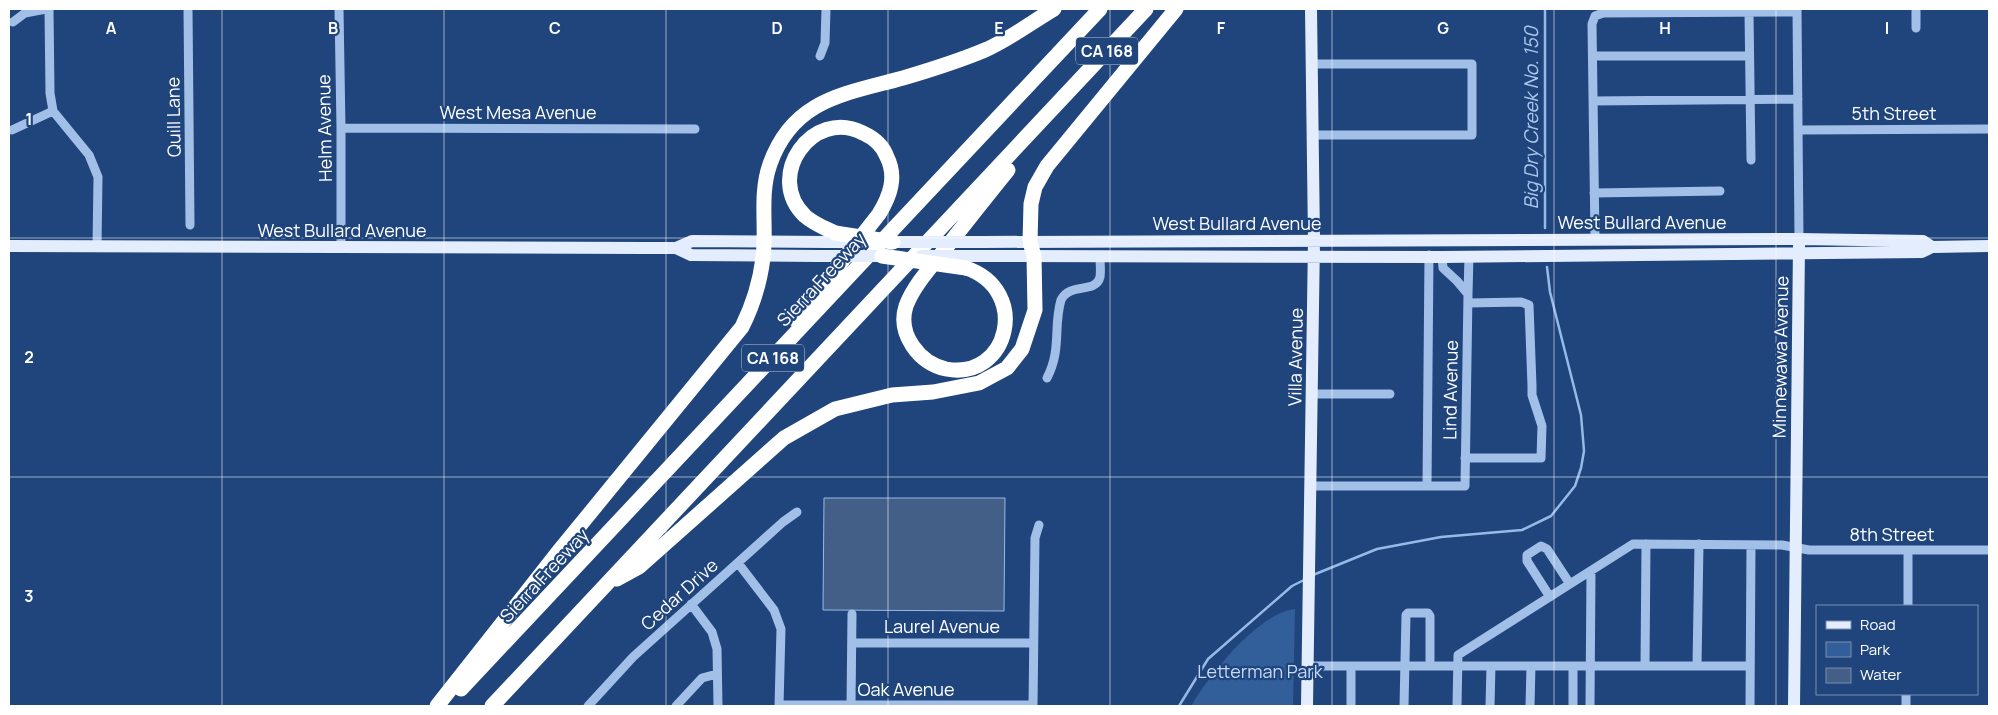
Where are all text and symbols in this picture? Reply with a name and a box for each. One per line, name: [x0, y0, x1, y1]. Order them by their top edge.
text: A: [106, 17, 117, 39]
text: B: [328, 17, 338, 39]
text: C: [549, 17, 561, 39]
text: D: [771, 17, 783, 39]
text: E: [994, 17, 1004, 39]
text: F: [1217, 17, 1226, 39]
text: G: [1437, 17, 1449, 39]
text: H: [1659, 17, 1671, 39]
text: I: [1885, 17, 1889, 39]
water label: Big Dry Creek No. 150: [1518, 25, 1544, 209]
road number: CA 168: [1076, 37, 1138, 64]
street label: Helm Avenue: [311, 74, 337, 182]
street label: Quill Lane: [160, 77, 186, 157]
street label: West Mesa Avenue: [440, 100, 596, 124]
street label: 5th Street: [1852, 101, 1936, 125]
text: 1: [25, 108, 33, 130]
street label: West Bullard Avenue: [1558, 210, 1726, 234]
street label: West Bullard Avenue: [1153, 211, 1321, 235]
street label: West Bullard Avenue: [258, 218, 426, 242]
street label: Sierra Freeway: [771, 226, 871, 331]
street label: Minnewawa Avenue: [1767, 276, 1793, 438]
street label: Villa Avenue: [1282, 308, 1308, 406]
street label: Lind Avenue: [1437, 340, 1463, 440]
road number: CA 168: [742, 344, 804, 372]
text: 2: [24, 346, 34, 368]
street label: Sierra Freeway: [494, 522, 594, 627]
street label: 8th Street: [1850, 522, 1934, 546]
street label: Cedar Drive: [635, 553, 723, 635]
text: 3: [24, 585, 34, 607]
legend: [1816, 605, 1978, 695]
street label: Laurel Avenue: [884, 614, 1000, 638]
text: Road: [1860, 614, 1896, 635]
text: Park: [1860, 639, 1890, 660]
park label: Letterman Park: [1197, 659, 1324, 683]
text: Water: [1860, 664, 1902, 685]
street label: Oak Avenue: [857, 677, 955, 701]

